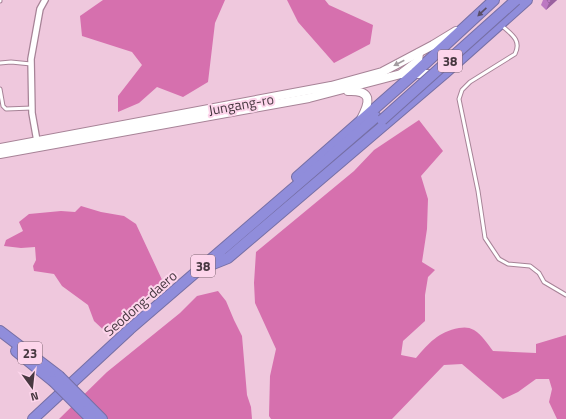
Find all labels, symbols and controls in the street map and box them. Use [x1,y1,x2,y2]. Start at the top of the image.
one-way arrow [477,7,487,16]
road number: 38 [438,50,462,72]
one-way arrow [393,60,404,66]
street label: Jungang-ro [207,88,275,120]
road number: 38 [191,255,215,277]
street label: Seodong-daero [99,265,181,341]
road number: 23 [18,342,42,364]
north arrow [12,367,52,407]
text: N [29,388,40,405]

